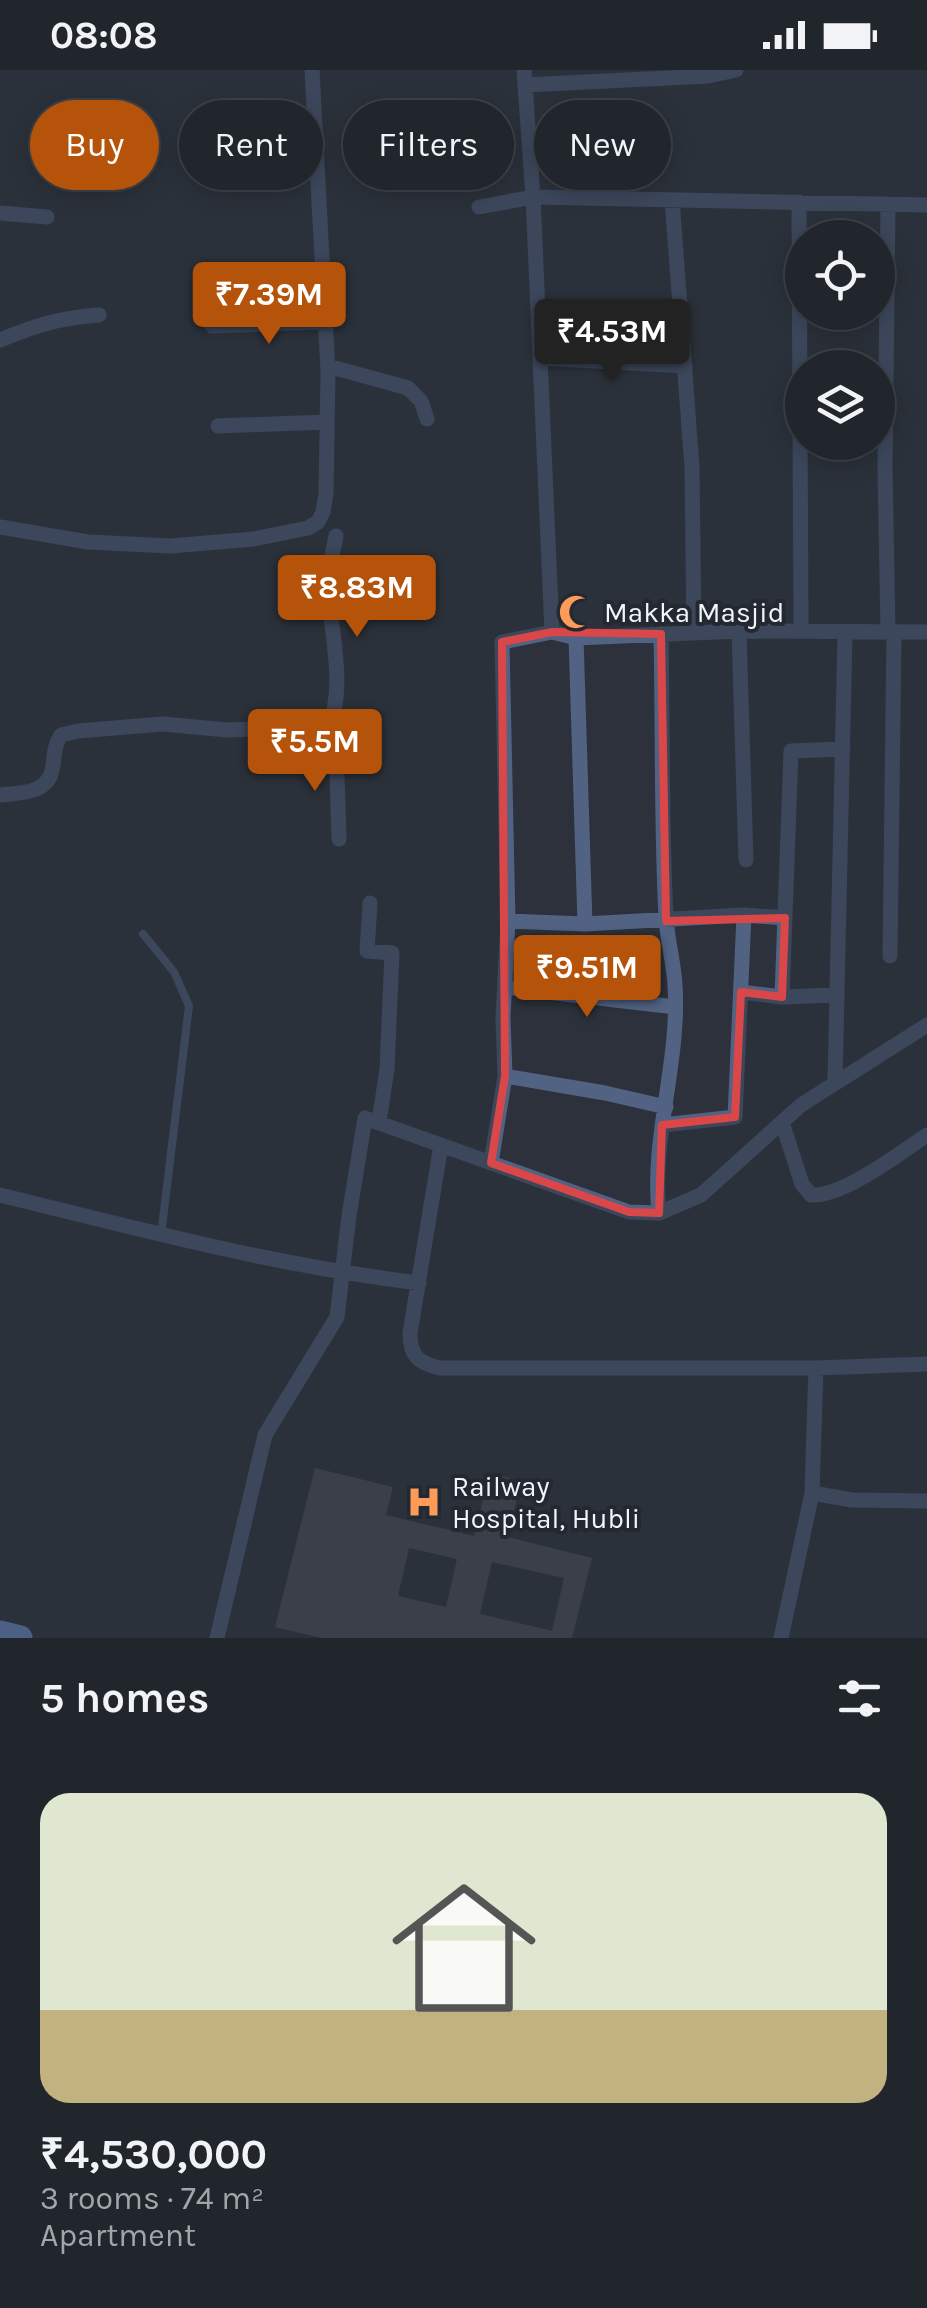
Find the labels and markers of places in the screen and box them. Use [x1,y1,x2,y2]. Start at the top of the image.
pin: ₹7.39M [188,262,350,347]
pin: ₹4.53M [531,299,693,384]
pin: ₹8.83M [276,555,438,640]
mosque icon: Makka Masjid [557,593,595,631]
place label: Makka Masjid [604,596,784,629]
pin: ₹5.5M [245,709,385,794]
pin: ₹9.51M [506,935,668,1020]
place label: Railway Hospital, Hubli [452,1470,640,1535]
hospital icon: Railway Hospital, Hubli [405,1483,443,1521]

